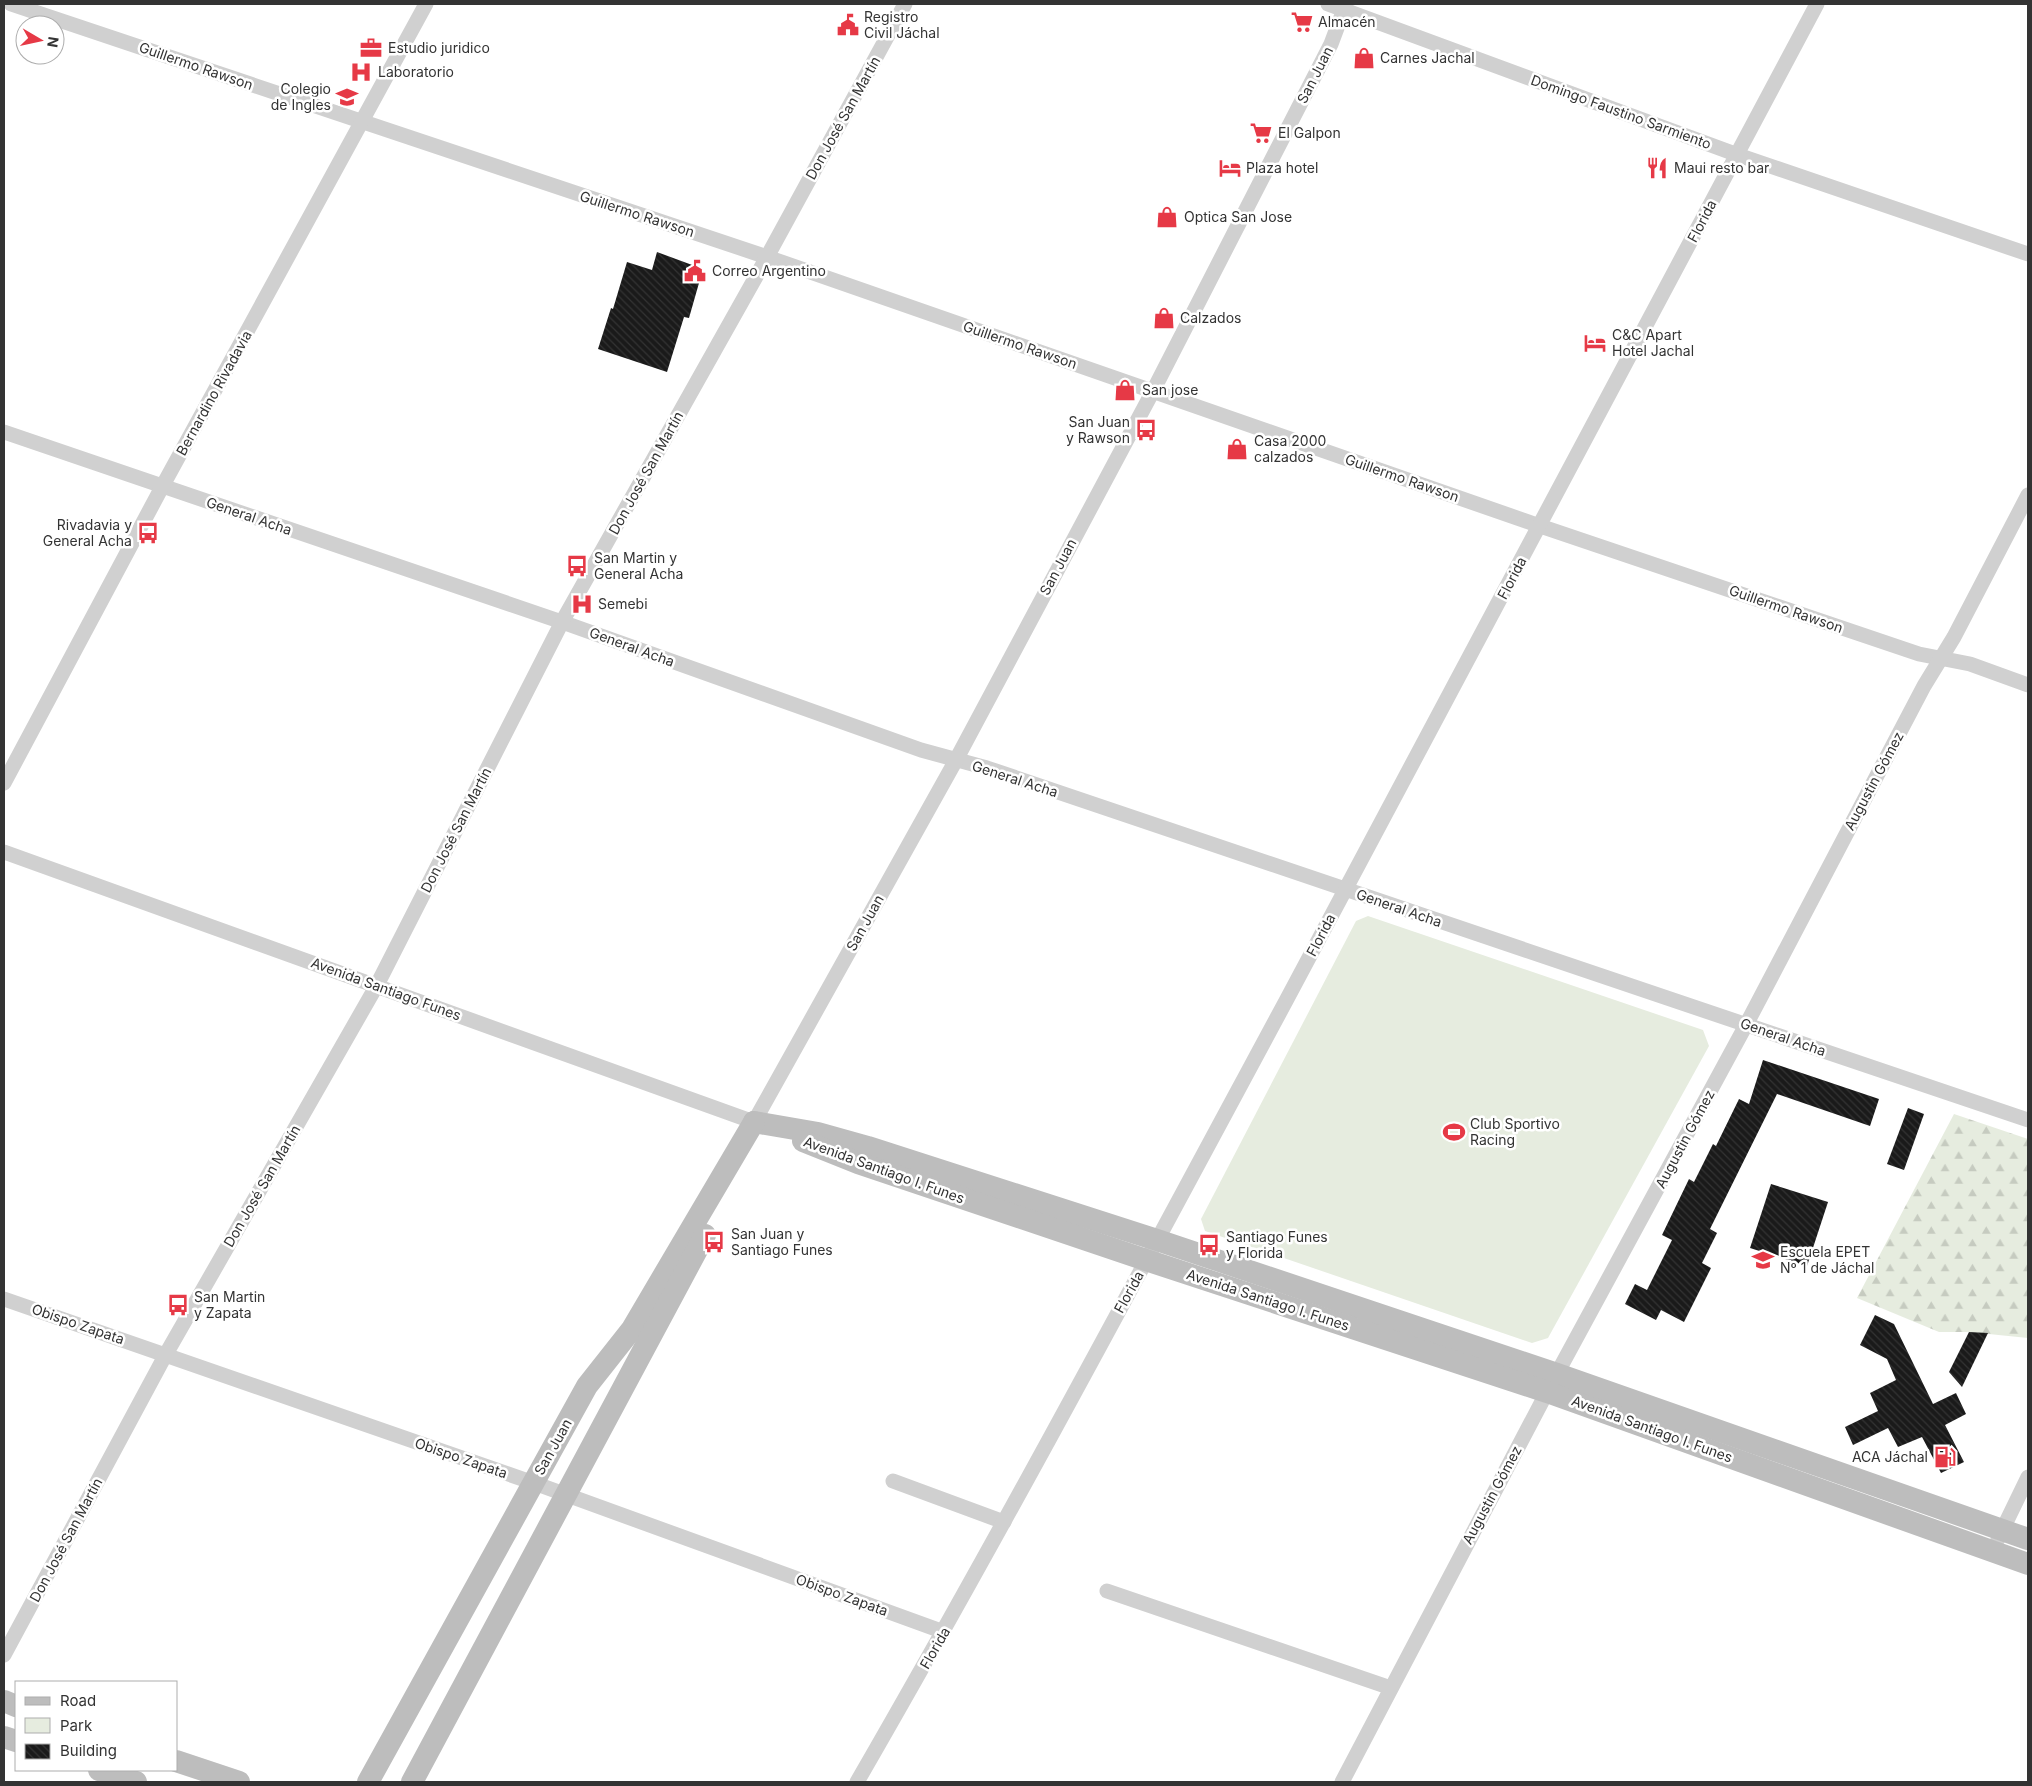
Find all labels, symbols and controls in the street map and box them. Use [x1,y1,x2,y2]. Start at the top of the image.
place label: Registro Civil Jáchal [864,8,940,41]
supermarket icon: Almacén [1289,9,1315,35]
public building icon: Registro Civil Jáchal [835,12,861,38]
place label: Almacén [1318,13,1376,30]
north arrow [15,15,65,65]
office icon: Estudio juridico [358,35,384,61]
text: N [44,36,63,49]
street label: Guillermo Rawson [137,38,255,93]
place label: Estudio juridico [388,39,490,56]
street label: San Juan [1293,44,1336,106]
shop icon: Carnes Jachal [1351,45,1377,71]
place label: Carnes Jachal [1380,49,1475,66]
street label: Don José San Martín [802,53,883,182]
hospital icon: Laboratorio [348,59,374,85]
place label: Laboratorio [378,63,454,80]
street label: Domingo Faustino Sarmiento [1529,71,1714,152]
place label: Colegio de Ingles [271,80,331,113]
school or university icon: Colegio de Ingles [334,84,360,110]
supermarket icon: El Galpon [1248,120,1274,146]
place label: El Galpon [1278,124,1341,141]
hotel icon: Plaza hotel [1217,155,1243,181]
restaurant icon: Maui resto bar [1644,155,1670,181]
place label: Plaza hotel [1246,159,1318,176]
place label: Maui resto bar [1674,159,1769,176]
street label: Guillermo Rawson [578,187,697,240]
street label: Florida [1683,197,1720,245]
shop icon: Optica San Jose [1154,204,1180,230]
place label: Optica San Jose [1184,208,1292,225]
public building icon: Correo Argentino [682,258,708,284]
place label: Correo Argentino [712,262,826,279]
shop icon: Calzados [1151,305,1177,331]
place label: Calzados [1180,309,1241,326]
street label: Guillermo Rawson [961,317,1079,372]
place label: C&C Apart Hotel Jachal [1612,326,1694,359]
street label: Bernardino Rivadavia [172,327,255,458]
hotel icon: C&C Apart Hotel Jachal [1582,330,1608,356]
shop icon: San jose [1112,377,1138,403]
place label: San jose [1142,381,1198,398]
street label: Don José San Martín [605,408,686,537]
place label: San Juan y Rawson [1066,413,1130,446]
bus stop icon: San Juan y Rawson [1133,417,1159,443]
place label: Casa 2000 calzados [1254,432,1326,465]
shop icon: Casa 2000 calzados [1224,436,1250,462]
street label: Guillermo Rawson [1343,450,1461,505]
street label: General Acha [204,493,294,538]
place label: Rivadavia y General Acha [43,516,132,549]
bus stop icon: Rivadavia y General Acha [135,520,161,546]
street label: San Juan [1036,536,1079,598]
place label: San Martin y General Acha [594,549,683,582]
bus stop icon: San Martin y General Acha [564,553,590,579]
street label: Florida [1493,554,1530,602]
street label: Guillermo Rawson [1727,581,1845,636]
hospital icon: Semebi [569,591,595,617]
place label: Semebi [598,595,648,612]
street label: General Acha [587,623,677,670]
street label: Augustin Gómez [1840,729,1907,833]
street label: General Acha [970,757,1060,800]
street label: Don José San Martín [417,764,494,895]
street label: General Acha [1354,885,1444,930]
street label: San Juan [842,892,887,954]
street label: Florida [1302,911,1339,959]
street label: Avenida Santiago Funes [309,953,463,1024]
street label: General Acha [1738,1014,1828,1059]
street label: Augustin Gómez [1651,1087,1718,1191]
place label: Club Sportivo Racing [1470,1115,1560,1148]
sports icon: Club Sportivo Racing [1441,1119,1467,1145]
street label: Don José San Martín [220,1122,303,1250]
street label: Avenida Santiago I. Funes [801,1132,967,1207]
place label: San Juan y Santiago Funes [731,1225,833,1258]
place label: Santiago Funes y Florida [1226,1228,1328,1261]
bus stop icon: San Juan y Santiago Funes [701,1229,727,1255]
bus stop icon: Santiago Funes y Florida [1196,1232,1222,1258]
place label: Escuela EPET Nº 1 de Jáchal [1780,1243,1874,1276]
school or university icon: Escuela EPET Nº 1 de Jáchal [1750,1247,1776,1273]
street label: Avenida Santiago I. Funes [1185,1265,1352,1334]
street label: Florida [1110,1268,1147,1316]
place label: San Martin y Zapata [194,1288,265,1321]
bus stop icon: San Martin y Zapata [165,1292,191,1318]
street label: Obispo Zapata [30,1300,127,1347]
street label: Avenida Santiago I. Funes [1569,1391,1735,1466]
street label: San Juan [530,1416,575,1478]
street label: Obispo Zapata [413,1434,510,1481]
street label: Augustin Gómez [1458,1443,1525,1547]
fuel station icon: ACA Jáchal [1932,1444,1958,1470]
place label: ACA Jáchal [1852,1448,1928,1465]
street label: Don José San Martín [26,1475,105,1605]
street label: Obispo Zapata [794,1570,891,1619]
street label: Florida [916,1624,953,1672]
legend [15,1681,178,1771]
text: Road [60,1691,96,1710]
text: Park [60,1716,93,1735]
text: Building [60,1741,117,1760]

